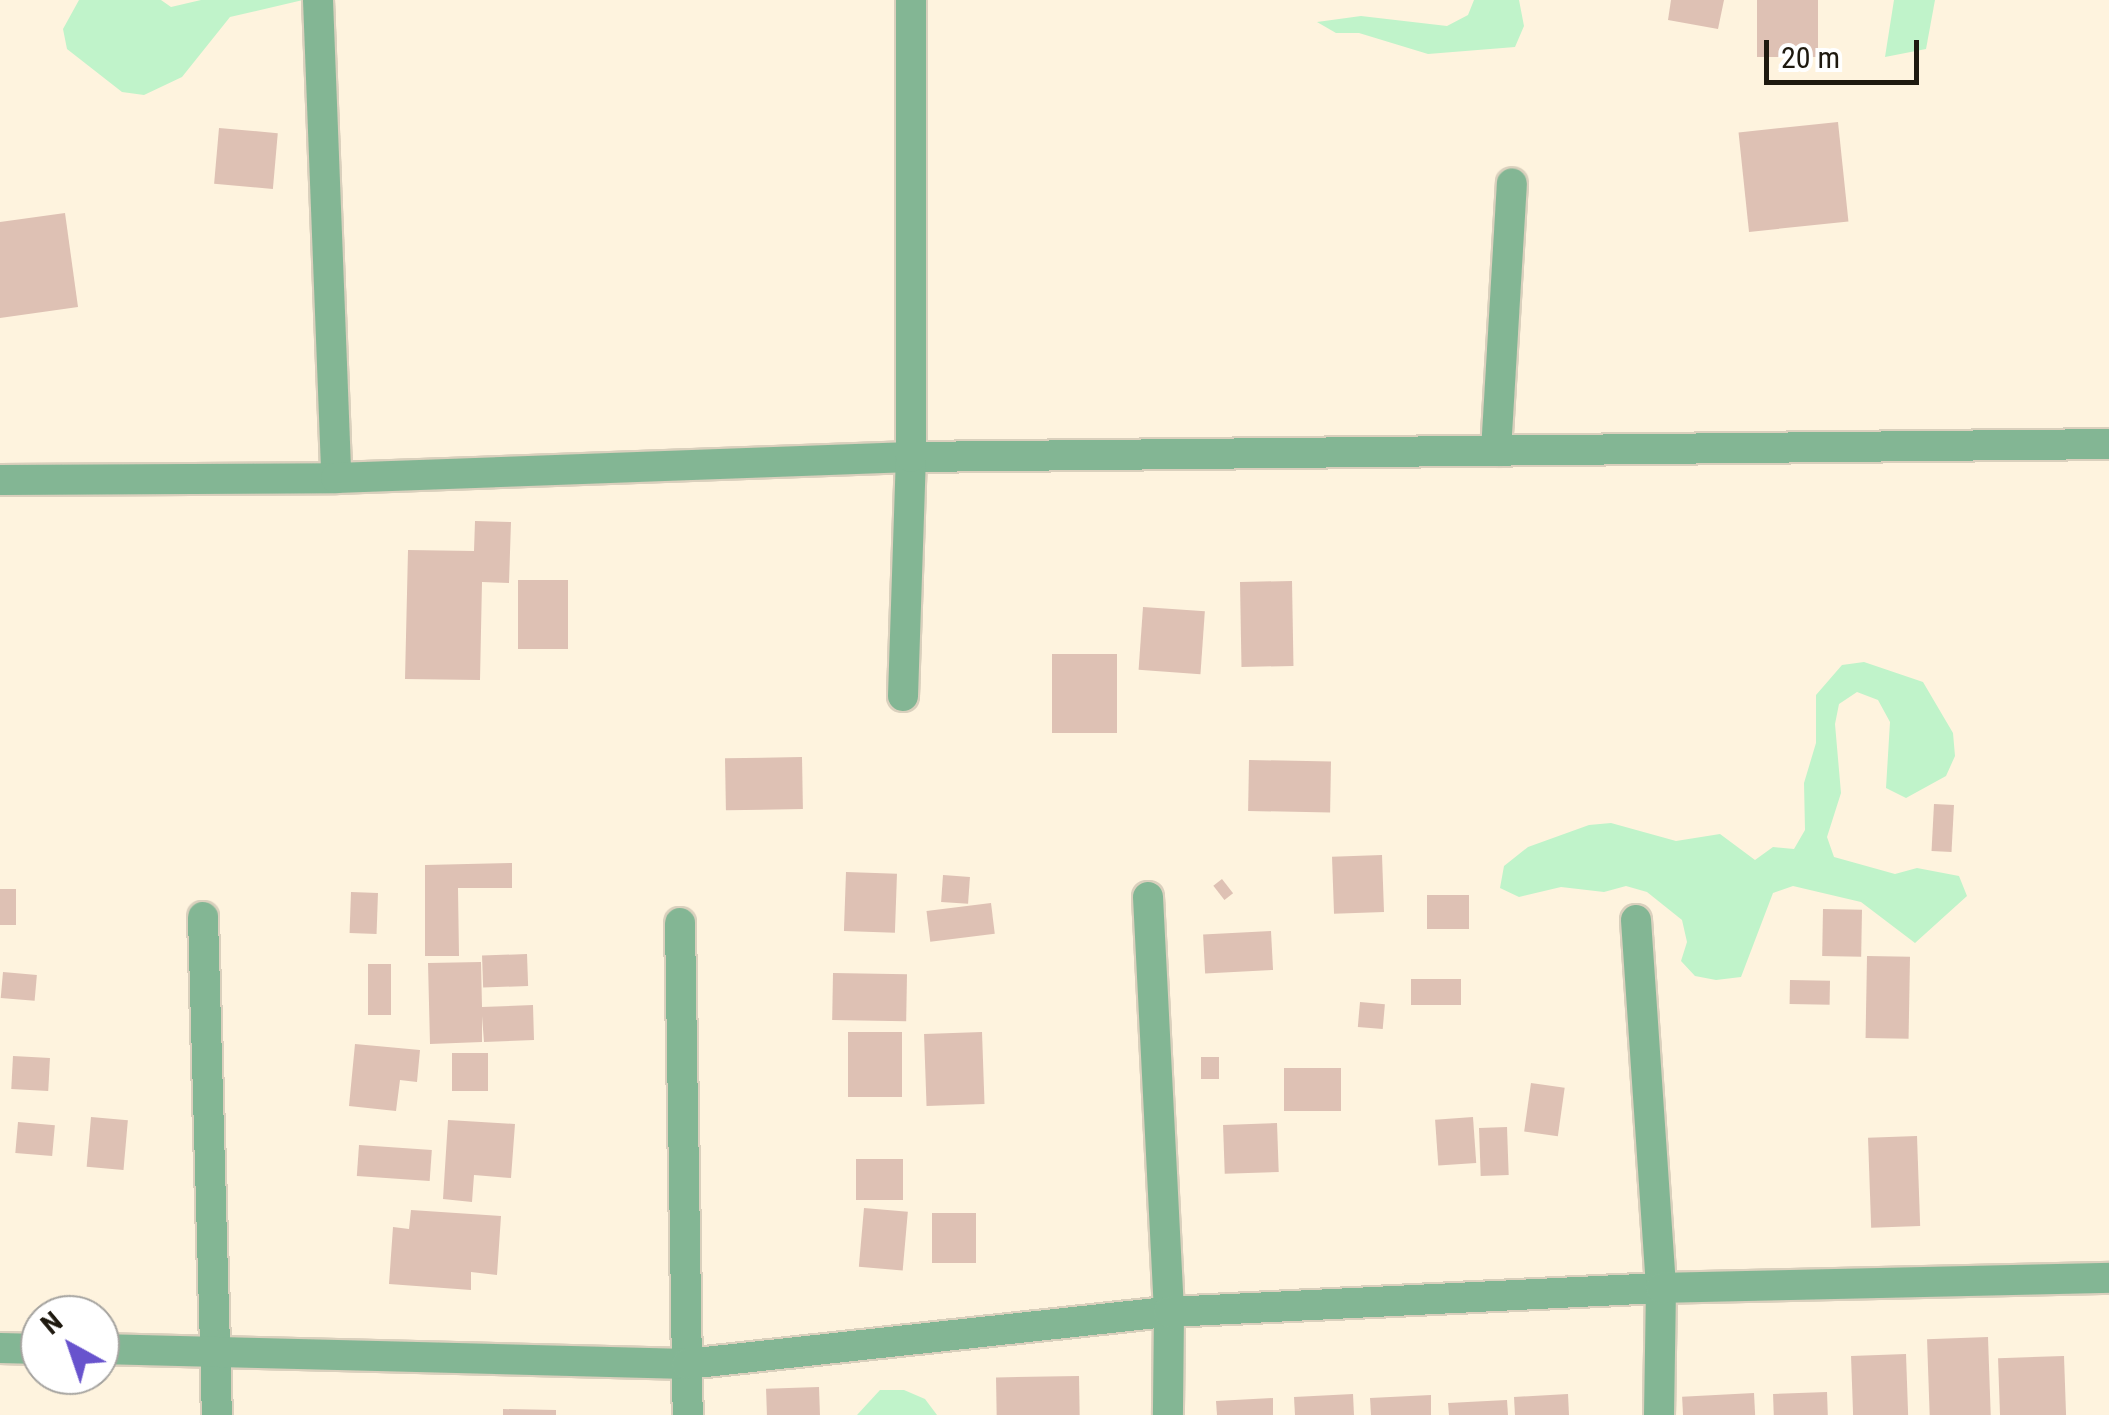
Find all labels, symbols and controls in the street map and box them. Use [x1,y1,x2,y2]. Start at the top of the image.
scale bar [1769,20,1924,82]
text: 20 m [1781,40,1840,75]
north arrow [20,1295,120,1395]
text: N [35,1305,69,1341]

